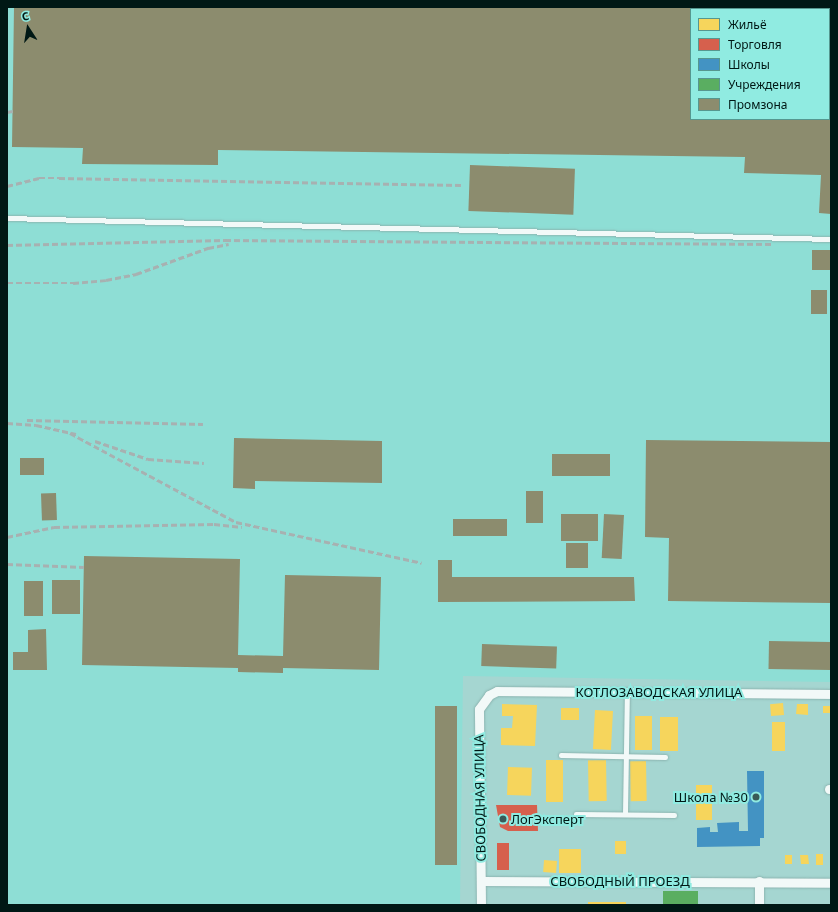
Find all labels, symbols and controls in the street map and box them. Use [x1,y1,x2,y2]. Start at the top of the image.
north arrow [8,8,48,48]
text: С [20,8,30,24]
legend [690,8,830,120]
text: Жильё [728,16,767,33]
text: Торговля [728,36,782,53]
text: Школы [728,56,770,73]
text: Учреждения [728,76,801,93]
text: Промзона [728,96,787,113]
street label: КОТЛОЗАВОДСКАЯ УЛИЦА [576,684,742,700]
street label: СВОБОДНАЯ УЛИЦА [471,734,489,862]
place label: Школа №30 [674,789,748,805]
marker: Школа №30 [751,792,761,802]
place label: ЛогЭксперт [511,811,584,827]
marker: ЛогЭксперт [498,814,508,824]
street label: СВОБОДНЫЙ ПРОЕЗД [550,873,690,889]

